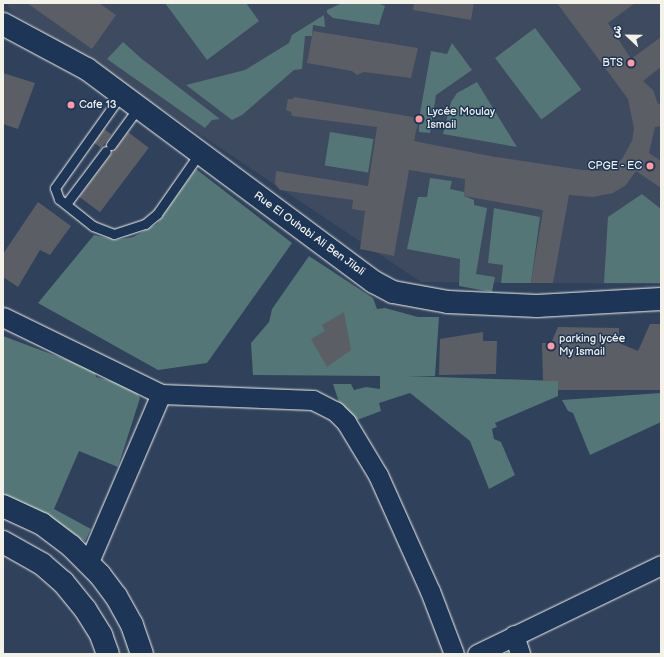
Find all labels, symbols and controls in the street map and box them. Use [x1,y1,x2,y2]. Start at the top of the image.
north arrow [608,16,648,56]
text: ش [608,23,625,39]
place label: BTS [602,56,623,70]
marker: BTS [626,58,636,68]
place label: Cafe 13 [79,98,117,112]
marker: Cafe 13 [66,100,76,110]
place label: Lycée Moulay Ismail [427,106,495,132]
marker: Lycée Moulay Ismail [414,114,424,124]
place label: CPGE - EC [587,159,642,173]
marker: CPGE - EC [645,161,655,171]
street label: Rue El Ouhabi Ali Ben Jilali [251,189,367,279]
place label: parking lycée My Ismail [559,333,625,359]
marker: parking lycée My Ismail [546,341,556,351]

